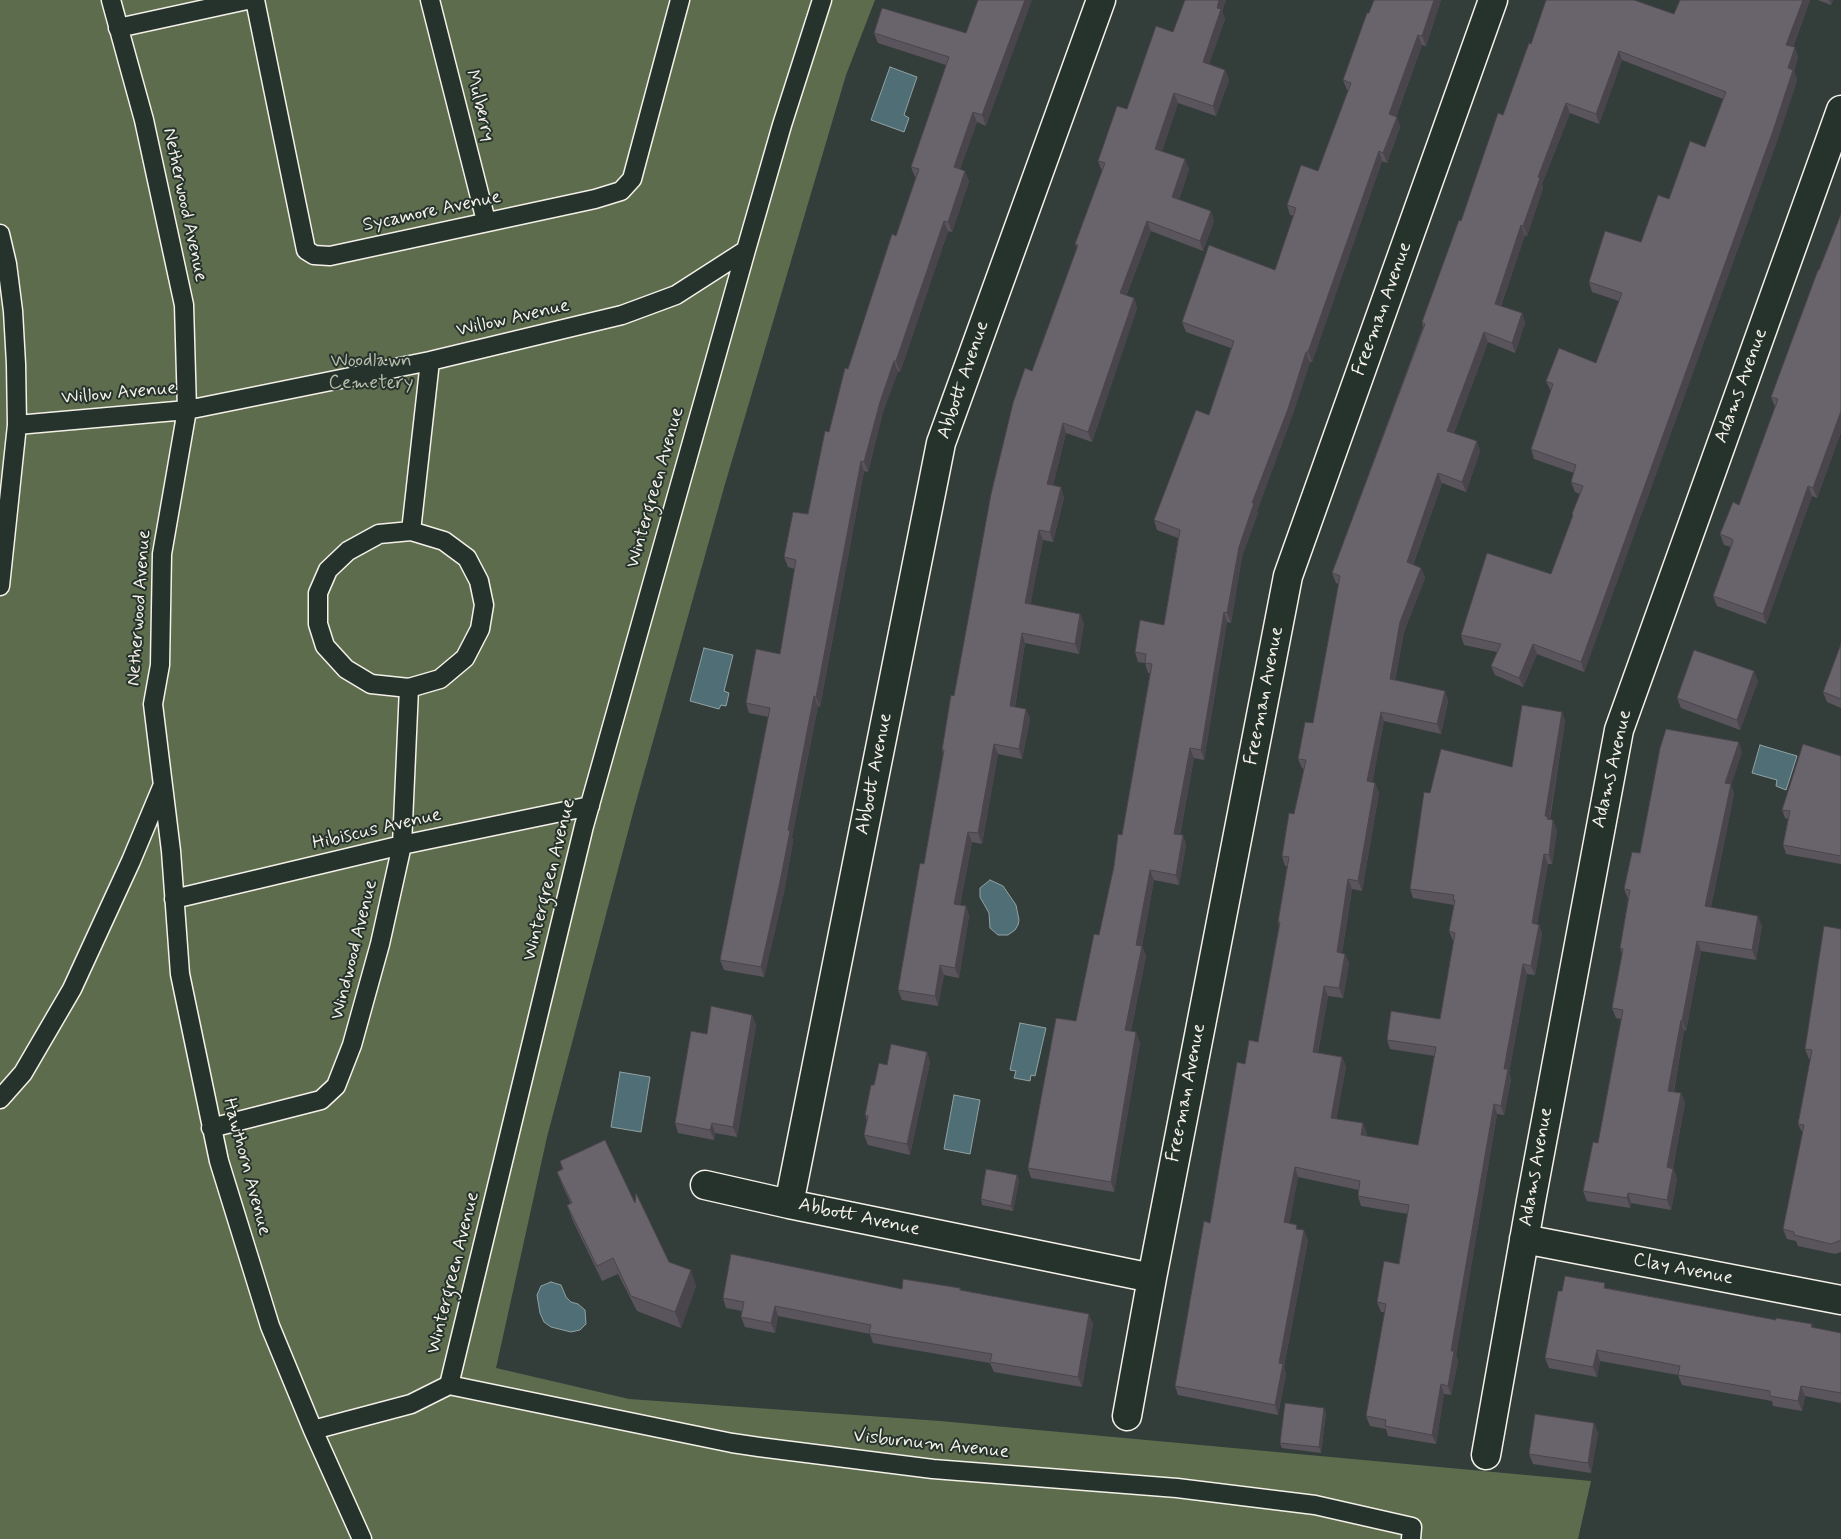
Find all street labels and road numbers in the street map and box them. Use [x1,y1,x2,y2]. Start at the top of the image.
street label: Mulberry [459,68,499,144]
street label: Netherwood Avenue [157,126,211,284]
street label: Sycamore Avenue [361,186,503,238]
street label: Freeman Avenue [1348,239,1418,379]
street label: Willow Avenue [454,295,572,343]
street label: Abbott Avenue [933,318,995,442]
street label: Adams Avenue [1711,325,1773,447]
street label: Willow Avenue [60,378,178,410]
street label: Wintergreen Avenue [622,405,690,571]
street label: Netherwood Avenue [123,529,157,687]
street label: Freeman Avenue [1240,625,1290,767]
street label: Adams Avenue [1588,708,1638,830]
street label: Abbott Avenue [852,711,898,837]
street label: Wintergreen Avenue [519,796,581,964]
street label: Hibiscus Avenue [310,804,444,856]
street label: Windwood Avenue [327,877,383,1023]
street label: Freeman Avenue [1162,1022,1212,1164]
street label: Hawthorn Avenue [217,1096,275,1238]
street label: Adams Avenue [1515,1106,1559,1228]
street label: Wintergreen Avenue [423,1189,485,1357]
street label: Abbott Avenue [796,1194,922,1242]
street label: Clay Avenue [1631,1249,1735,1291]
street label: Visburnum Avenue [852,1425,1010,1465]

